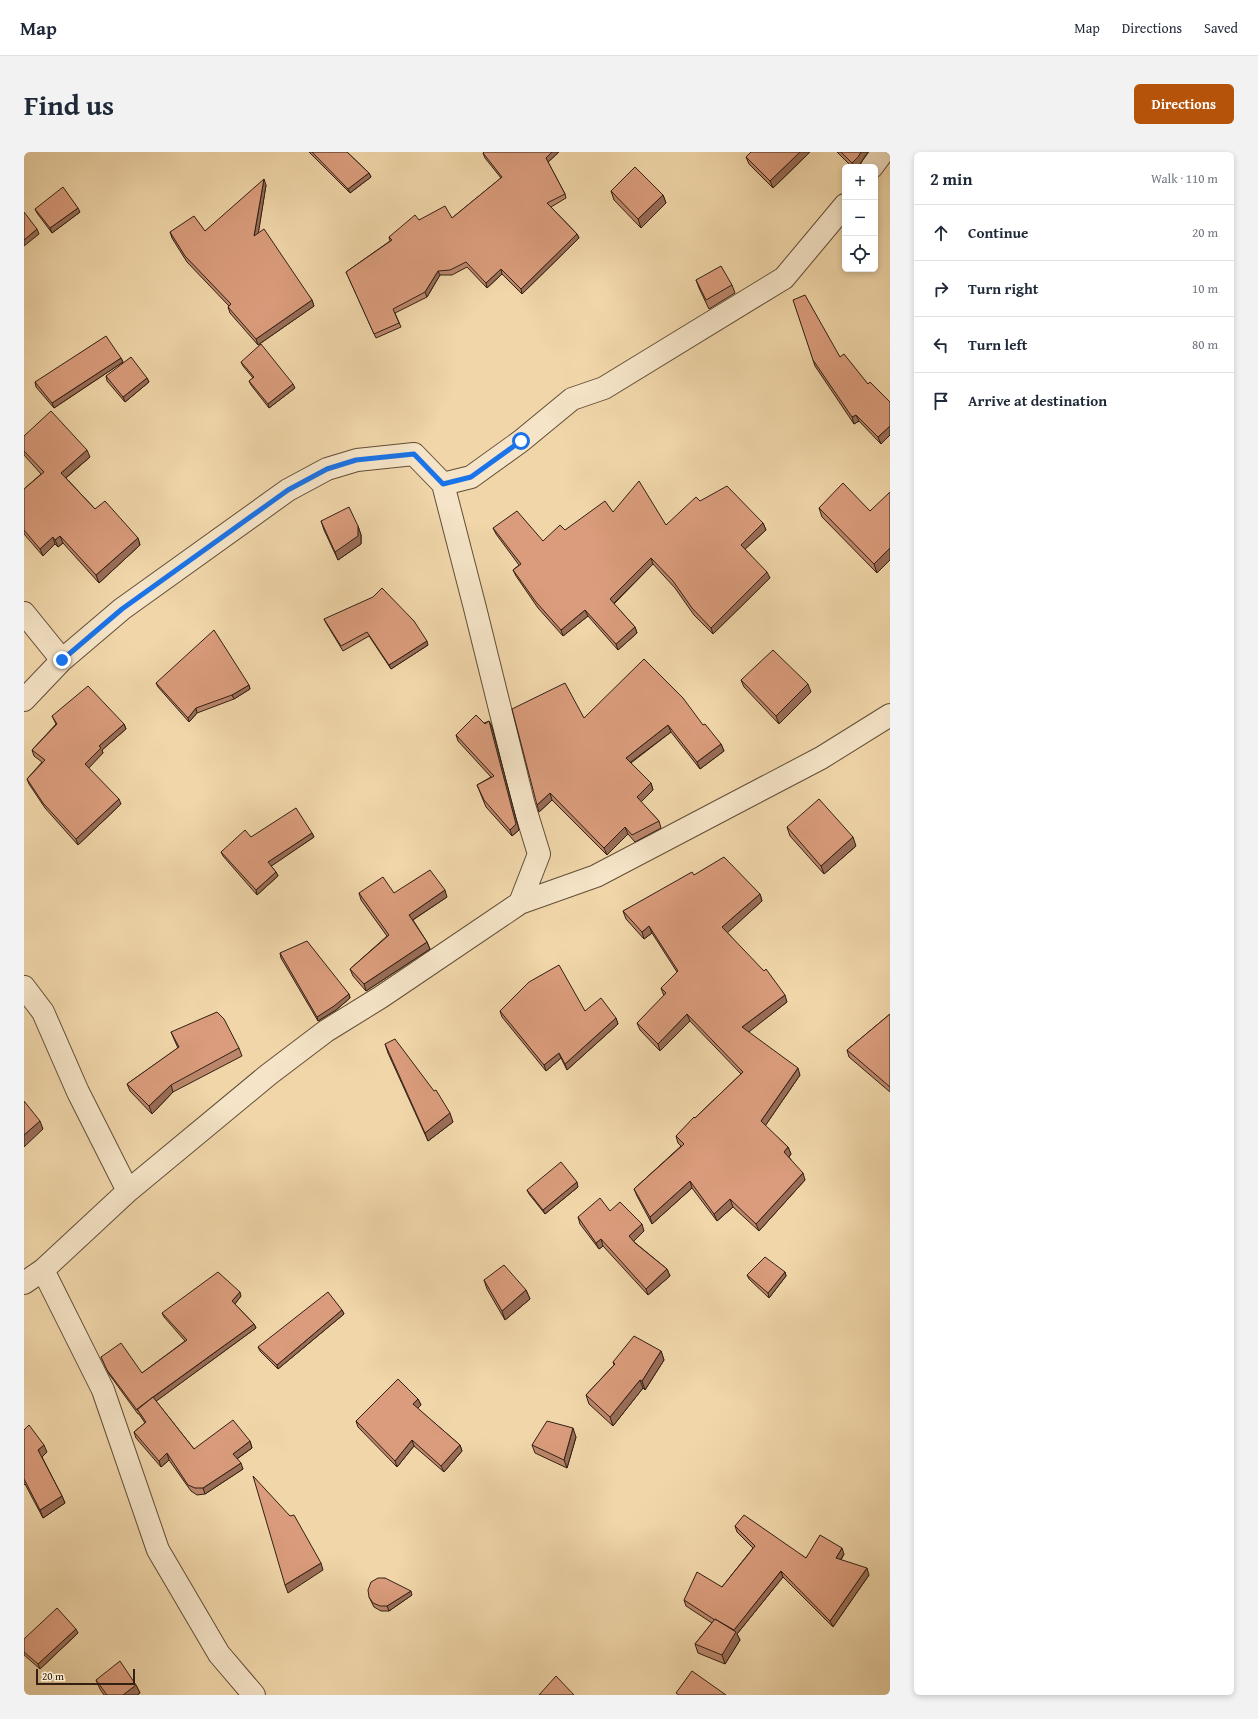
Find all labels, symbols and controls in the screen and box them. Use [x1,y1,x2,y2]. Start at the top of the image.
text: Map [20,14,57,42]
text: Map [1074,18,1100,38]
text: Directions [1122,18,1182,38]
text: Saved [1204,18,1238,38]
text: Find us [24,84,114,125]
button: Directions [1134,84,1234,124]
map controls [842,164,878,272]
button: + [842,164,878,200]
text: 2 min [930,166,972,191]
text: Walk · 110 m [1151,169,1218,188]
button: − [842,200,878,236]
icon: ahead [930,222,952,244]
text: Continue [968,222,1029,243]
text: 20 m [1192,223,1218,242]
button: locate [842,236,878,272]
icon: right [930,278,952,300]
text: Turn right [968,278,1039,299]
text: 10 m [1192,279,1218,298]
icon: left [930,334,952,356]
text: Turn left [968,334,1027,355]
text: 80 m [1192,335,1218,354]
icon: arrive [930,390,952,412]
text: Arrive at destination [968,390,1107,411]
route start [512,432,530,450]
route end [53,651,71,669]
scale bar [36,1667,135,1686]
text: 20 m [42,1668,64,1684]

